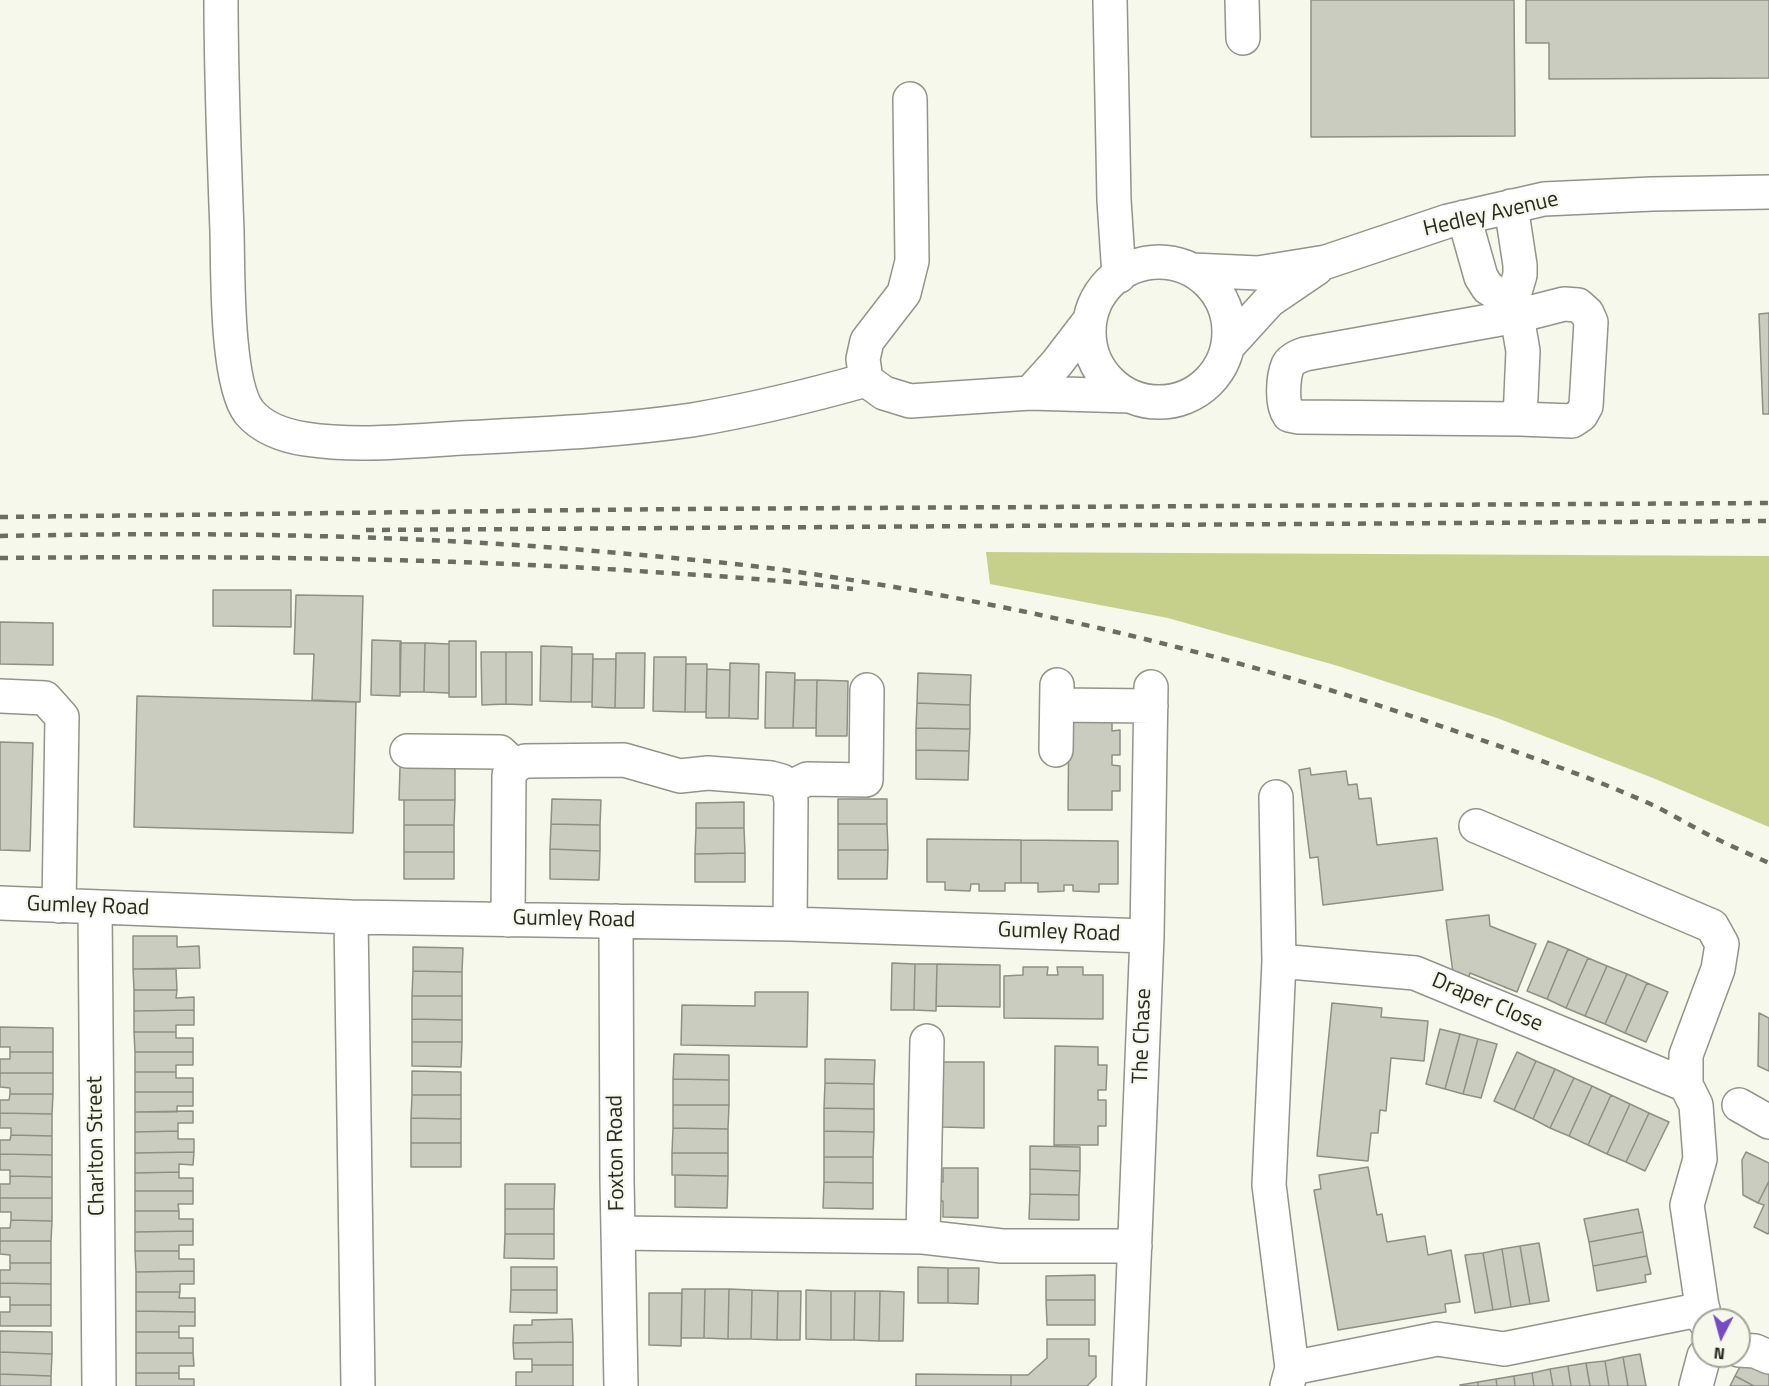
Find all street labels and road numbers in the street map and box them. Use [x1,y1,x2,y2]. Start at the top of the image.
street label: Hedley Avenue [1421,187,1561,243]
street label: Gumley Road [26,892,150,922]
street label: Gumley Road [512,906,636,934]
street label: Gumley Road [997,918,1121,948]
street label: Draper Close [1428,968,1546,1038]
street label: The Chase [1128,988,1158,1084]
street label: Charlton Street [83,1076,111,1216]
street label: Foxton Road [603,1095,631,1211]

